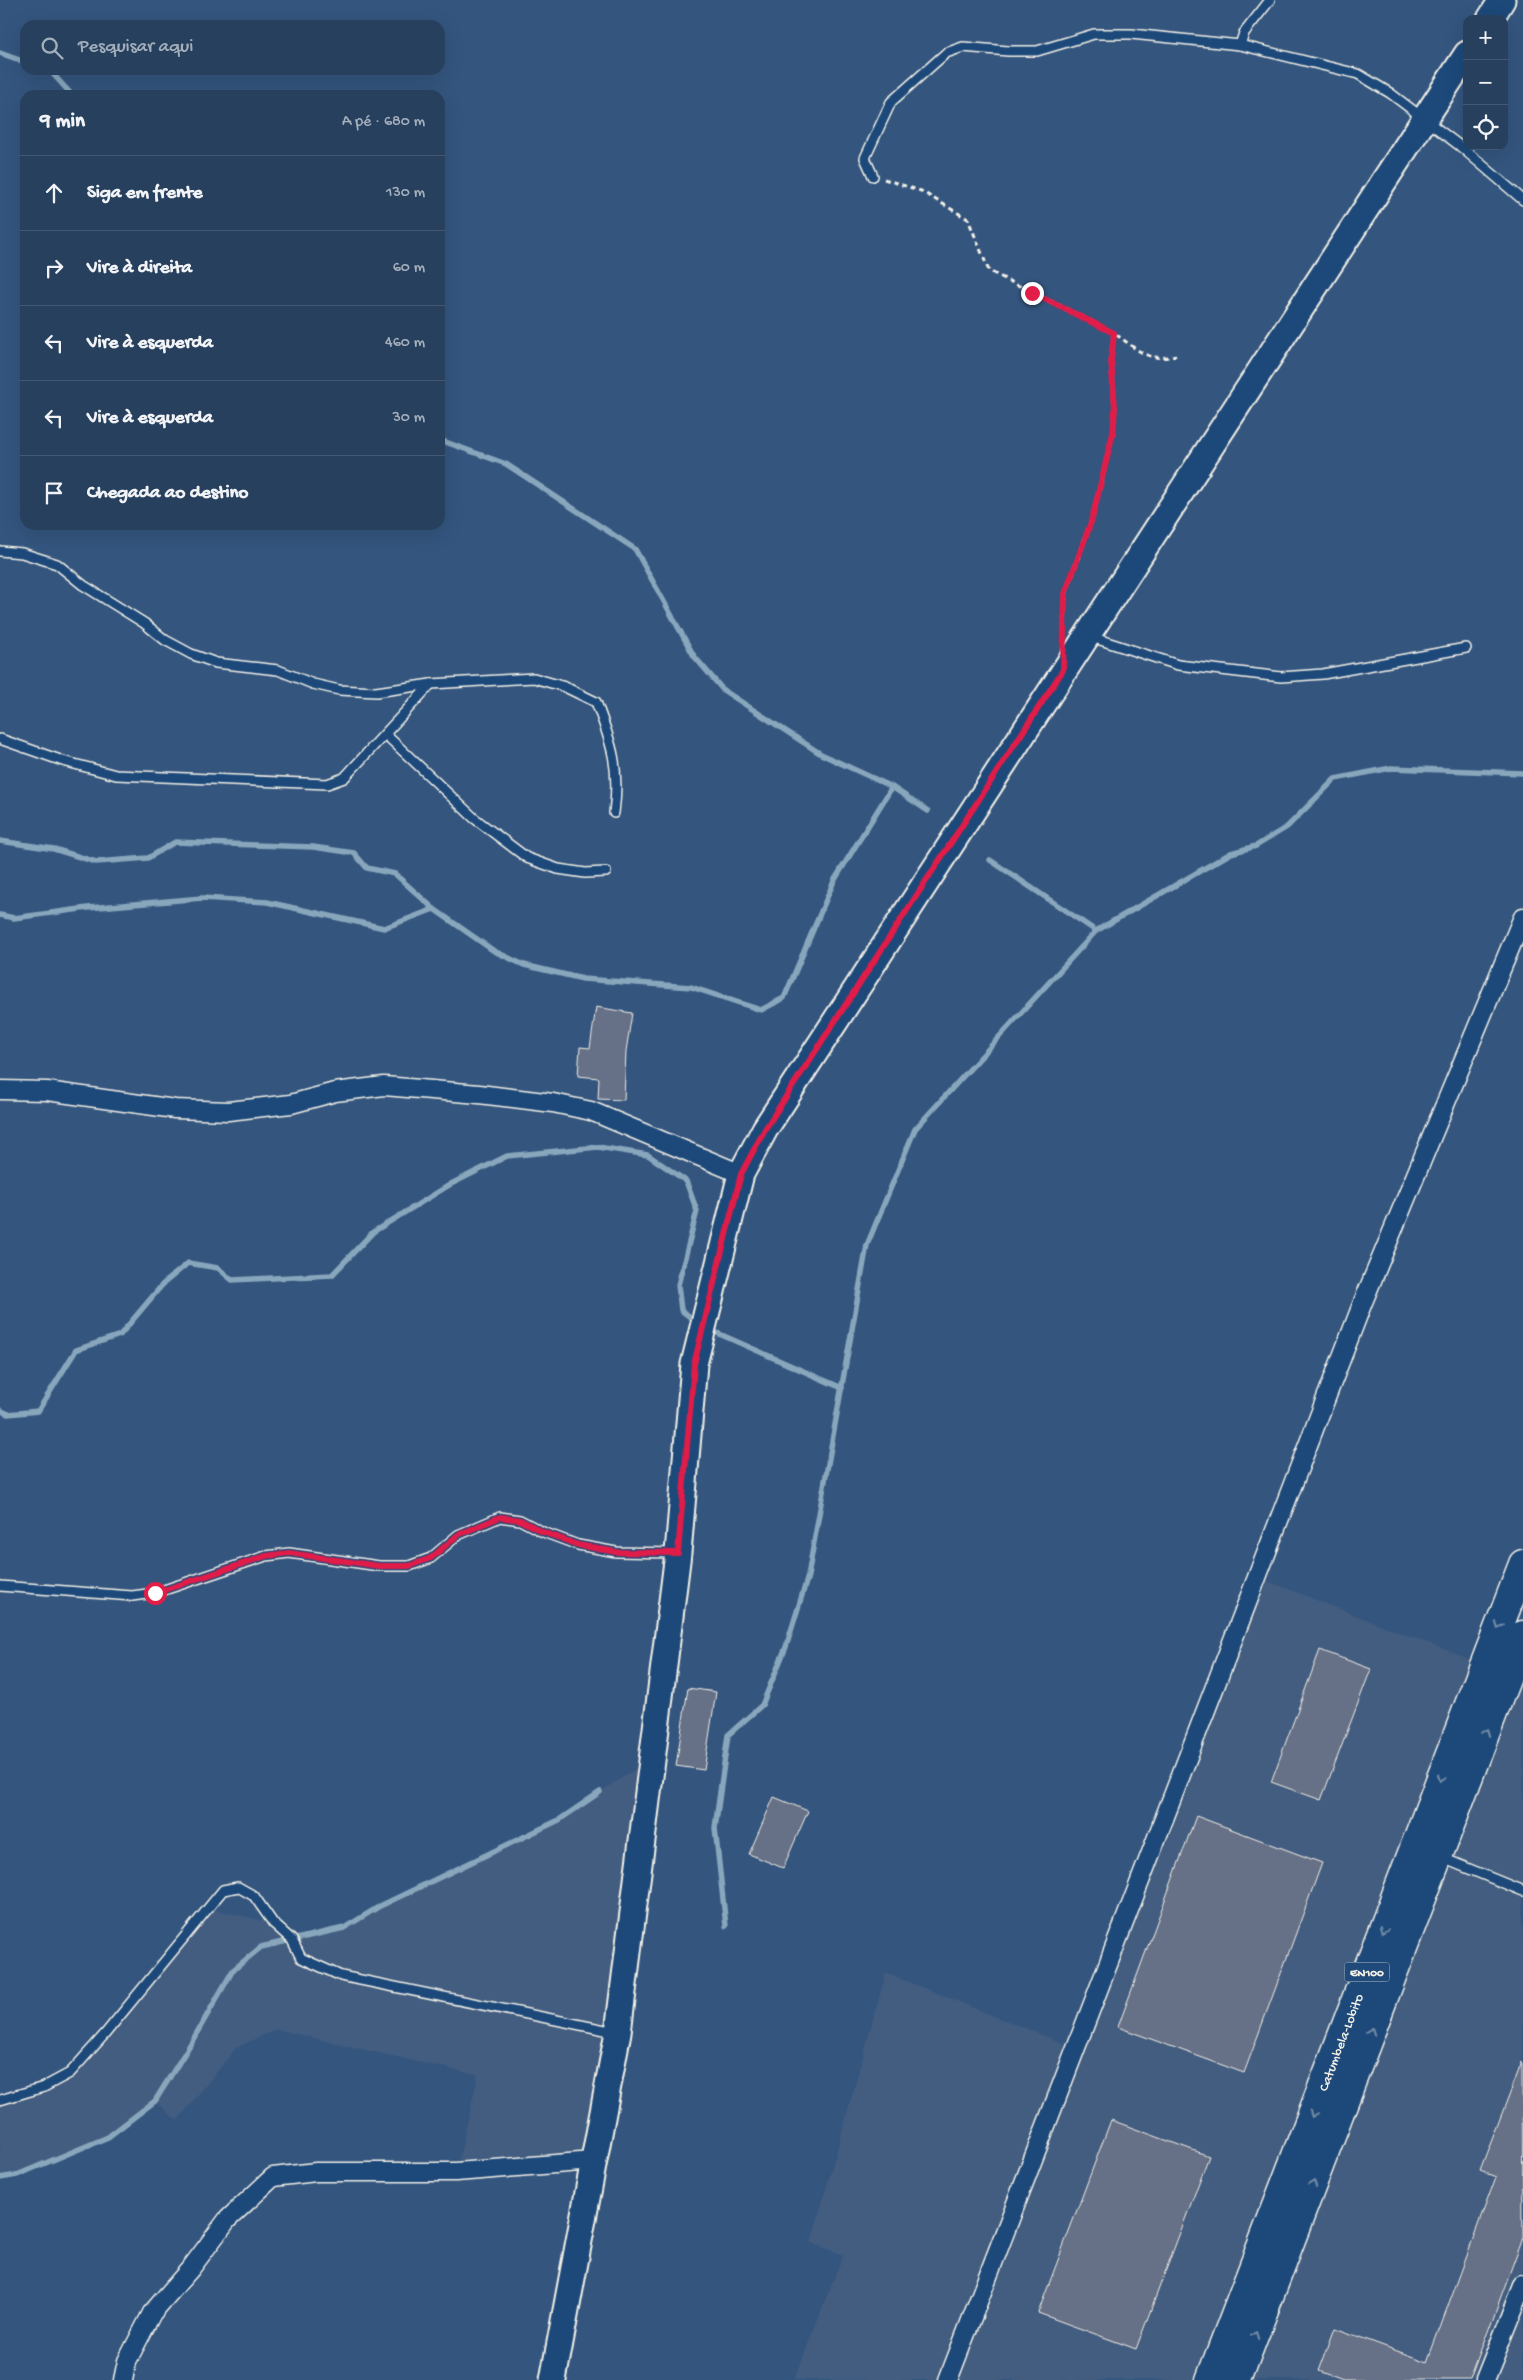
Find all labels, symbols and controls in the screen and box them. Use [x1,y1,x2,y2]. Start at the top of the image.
map controls [1463,15,1508,150]
button: + [1463,15,1508,60]
search box [20,20,445,75]
icon: search [38,34,66,62]
text: Pesquisar aqui [78,36,193,59]
button: − [1463,60,1508,105]
button: locate [1463,105,1508,150]
text: 9 min [40,110,85,135]
text: A pé · 680 m [342,113,425,132]
icon: ahead [40,179,68,207]
text: Siga em frente [87,182,203,205]
text: 130 m [386,184,425,203]
icon: right [40,254,68,282]
text: Vire à direita [87,257,192,280]
text: 60 m [393,259,425,278]
route end [1021,282,1044,305]
icon: left [40,329,68,357]
text: Vire à esquerda [87,332,213,355]
text: 460 m [385,334,425,353]
icon: left [40,404,68,432]
text: Vire à esquerda [87,407,213,430]
text: 30 m [392,409,425,428]
icon: arrive [40,479,68,507]
text: Chegada ao destino [87,482,248,505]
route start [144,1582,167,1605]
one-way arrow [1495,1622,1505,1630]
one-way arrow [1480,1728,1490,1737]
one-way arrow [1437,1773,1447,1782]
one-way arrow [1379,1925,1389,1934]
road number: EN100 [1344,1962,1390,1981]
street label: Catumbela-Lobito [1316,1992,1369,2094]
one-way arrow [1365,2027,1375,2036]
one-way arrow [1309,2110,1319,2118]
one-way arrow [1307,2179,1317,2188]
one-way arrow [1249,2331,1259,2339]

